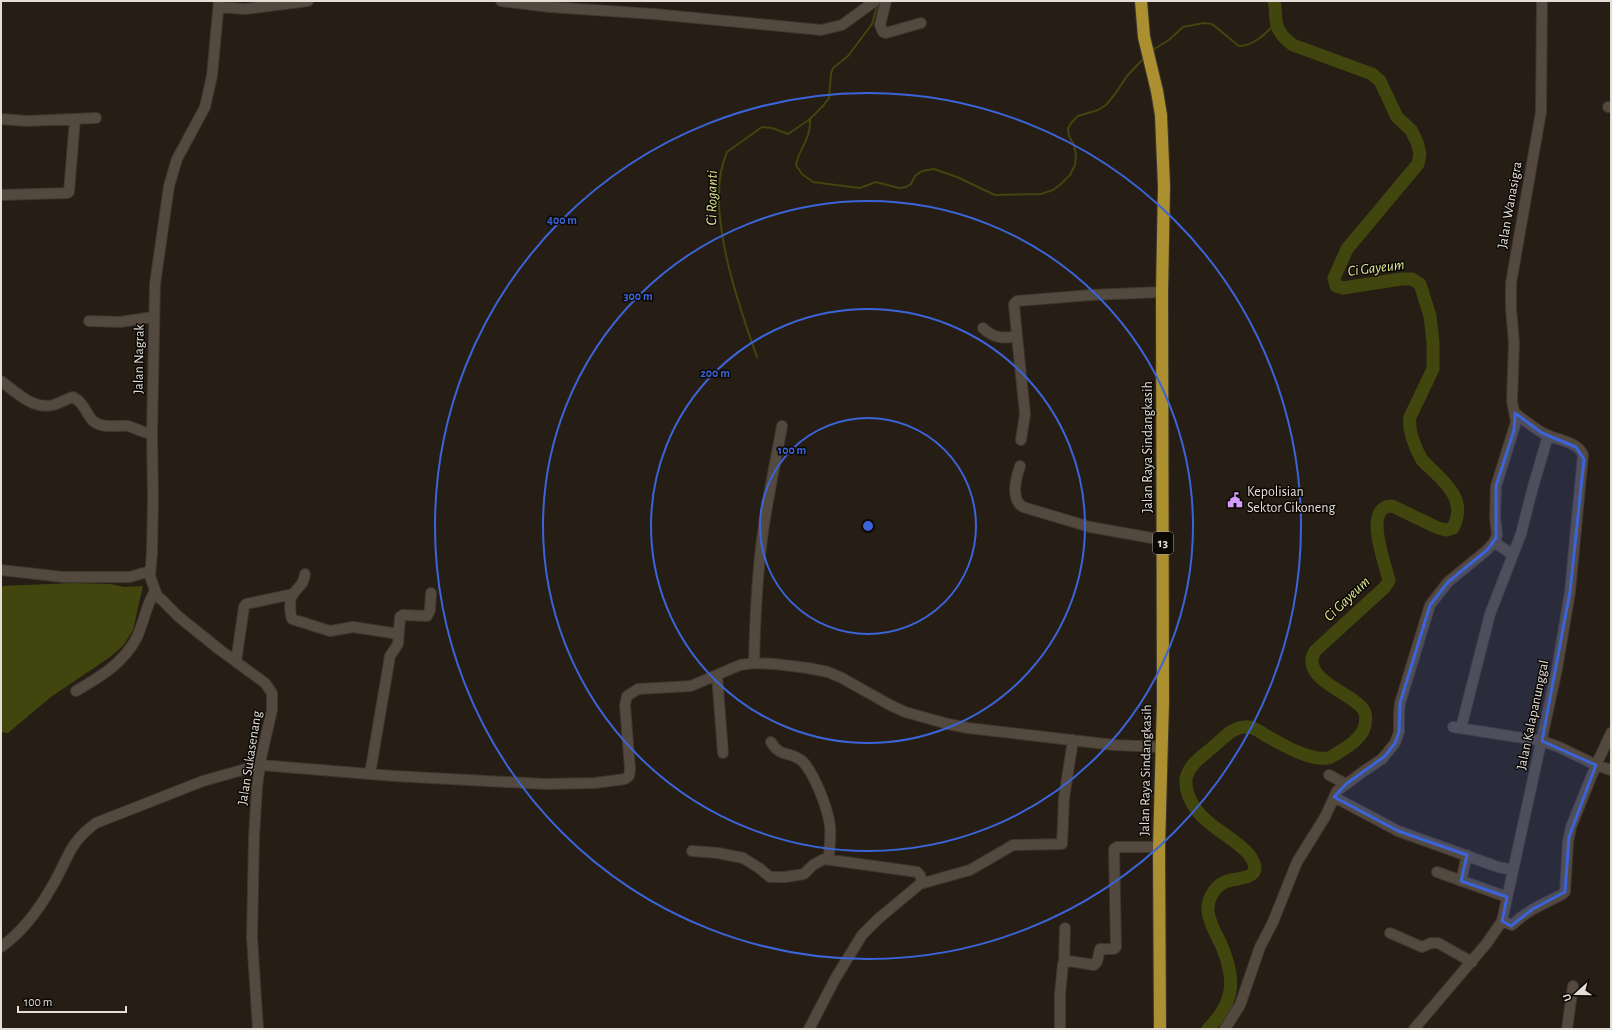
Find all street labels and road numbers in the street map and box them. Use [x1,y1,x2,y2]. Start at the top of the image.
street label: Jalan Wanasigra [1495,160,1525,249]
street label: Jalan Nagrak [131,323,147,394]
street label: Jalan Raya Sindangkasih [1141,381,1155,513]
road number: 13 [1153,532,1173,554]
street label: Jalan Kalapanunggal [1515,659,1551,771]
street label: Jalan Raya Sindangkasih [1138,704,1154,836]
street label: Jalan Sukasenang [236,710,264,806]

